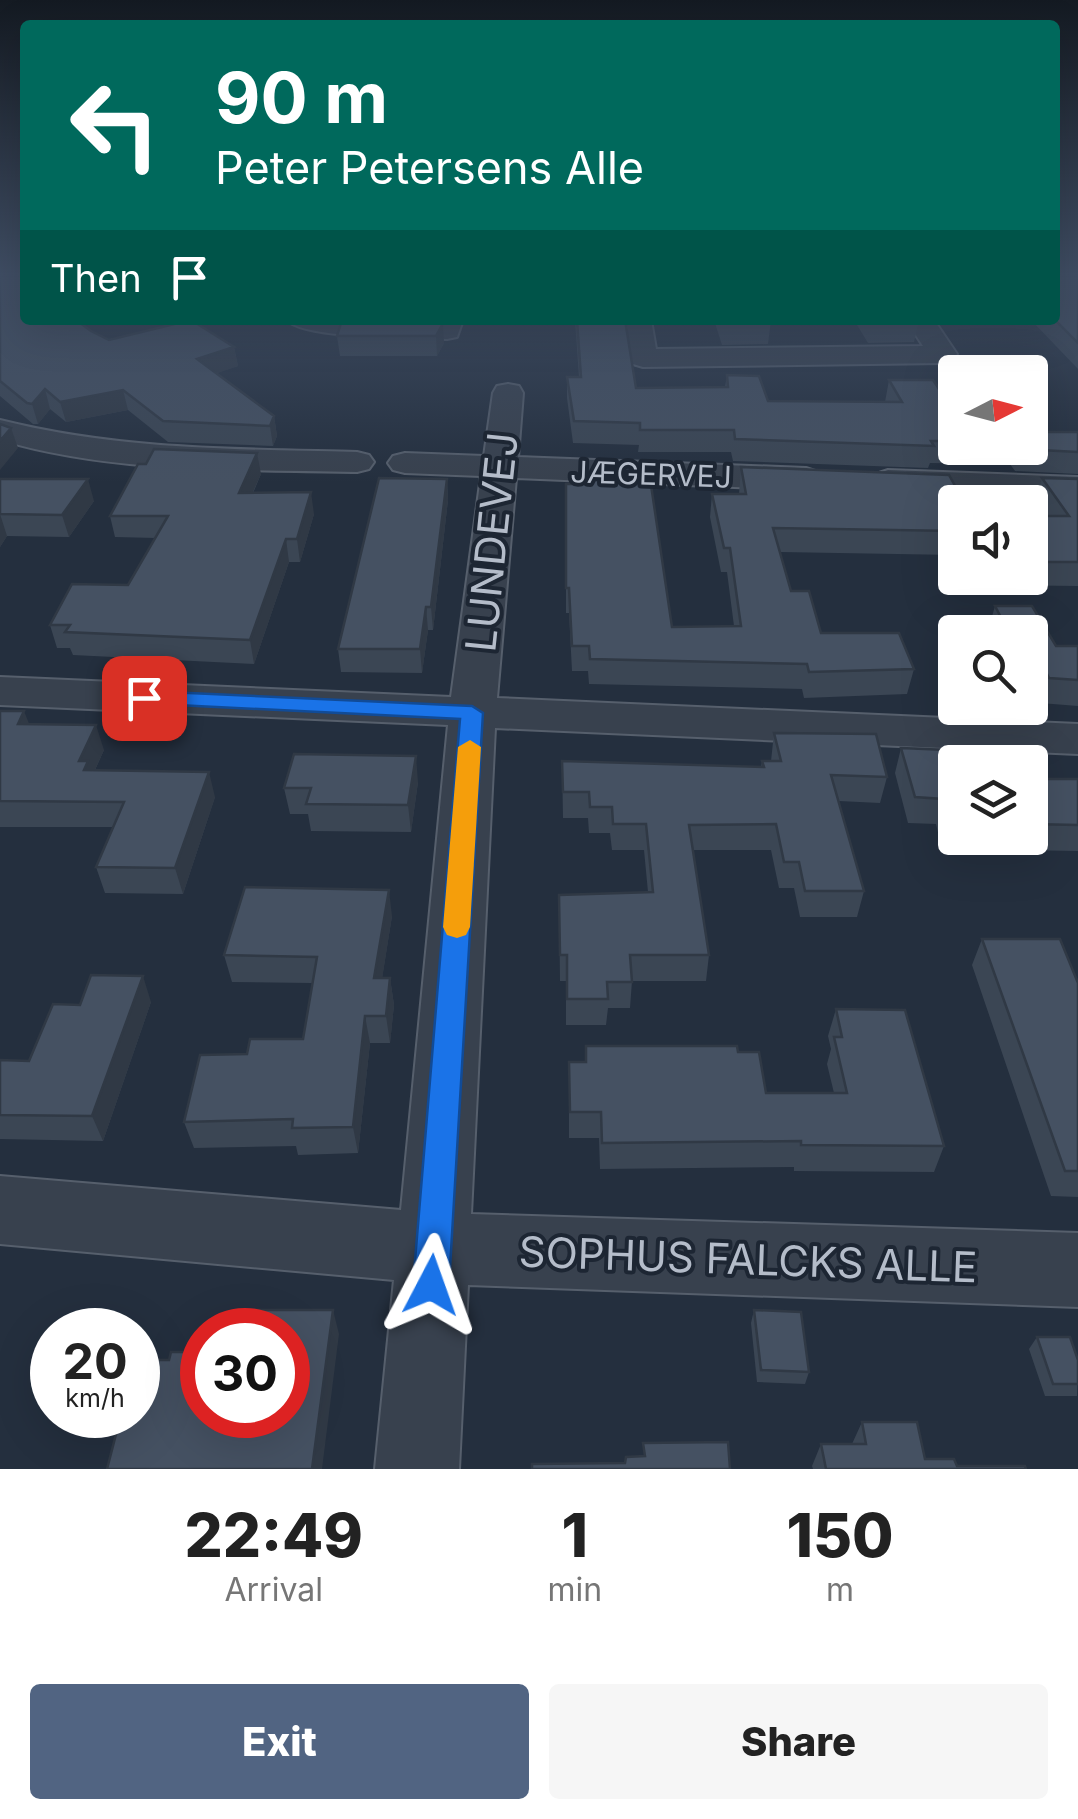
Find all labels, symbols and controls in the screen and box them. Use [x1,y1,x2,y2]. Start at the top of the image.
text: 90 m [215,55,388,140]
icon: left [50,60,180,190]
text: Peter Petersens Alle [215,140,644,195]
icon: arrive [162,250,217,305]
text: Then [50,255,142,301]
north arrow [938,355,1048,465]
map controls [938,355,1048,855]
street label: LUNDEVEJ [454,430,528,654]
street label: JÆGERVEJ [570,453,732,495]
button: sound [938,485,1048,595]
button: search [938,615,1048,725]
pin [102,656,187,741]
icon: arrive [117,671,172,726]
button: layers [938,745,1048,855]
street label: SOPHUS FALCKS ALLE [518,1226,978,1292]
position arrow [379,1233,483,1337]
speed limit sign: 30 [180,1308,310,1438]
text: 20 [62,1331,128,1391]
text: km/h [65,1383,125,1413]
text: 22:49 [184,1499,363,1571]
text: 1 [562,1499,588,1571]
text: 150 [787,1499,894,1571]
text: Arrival [224,1570,323,1609]
text: min [547,1570,602,1609]
text: m [826,1570,854,1609]
button: Exit [30,1684,529,1799]
button: Share [549,1684,1048,1799]

